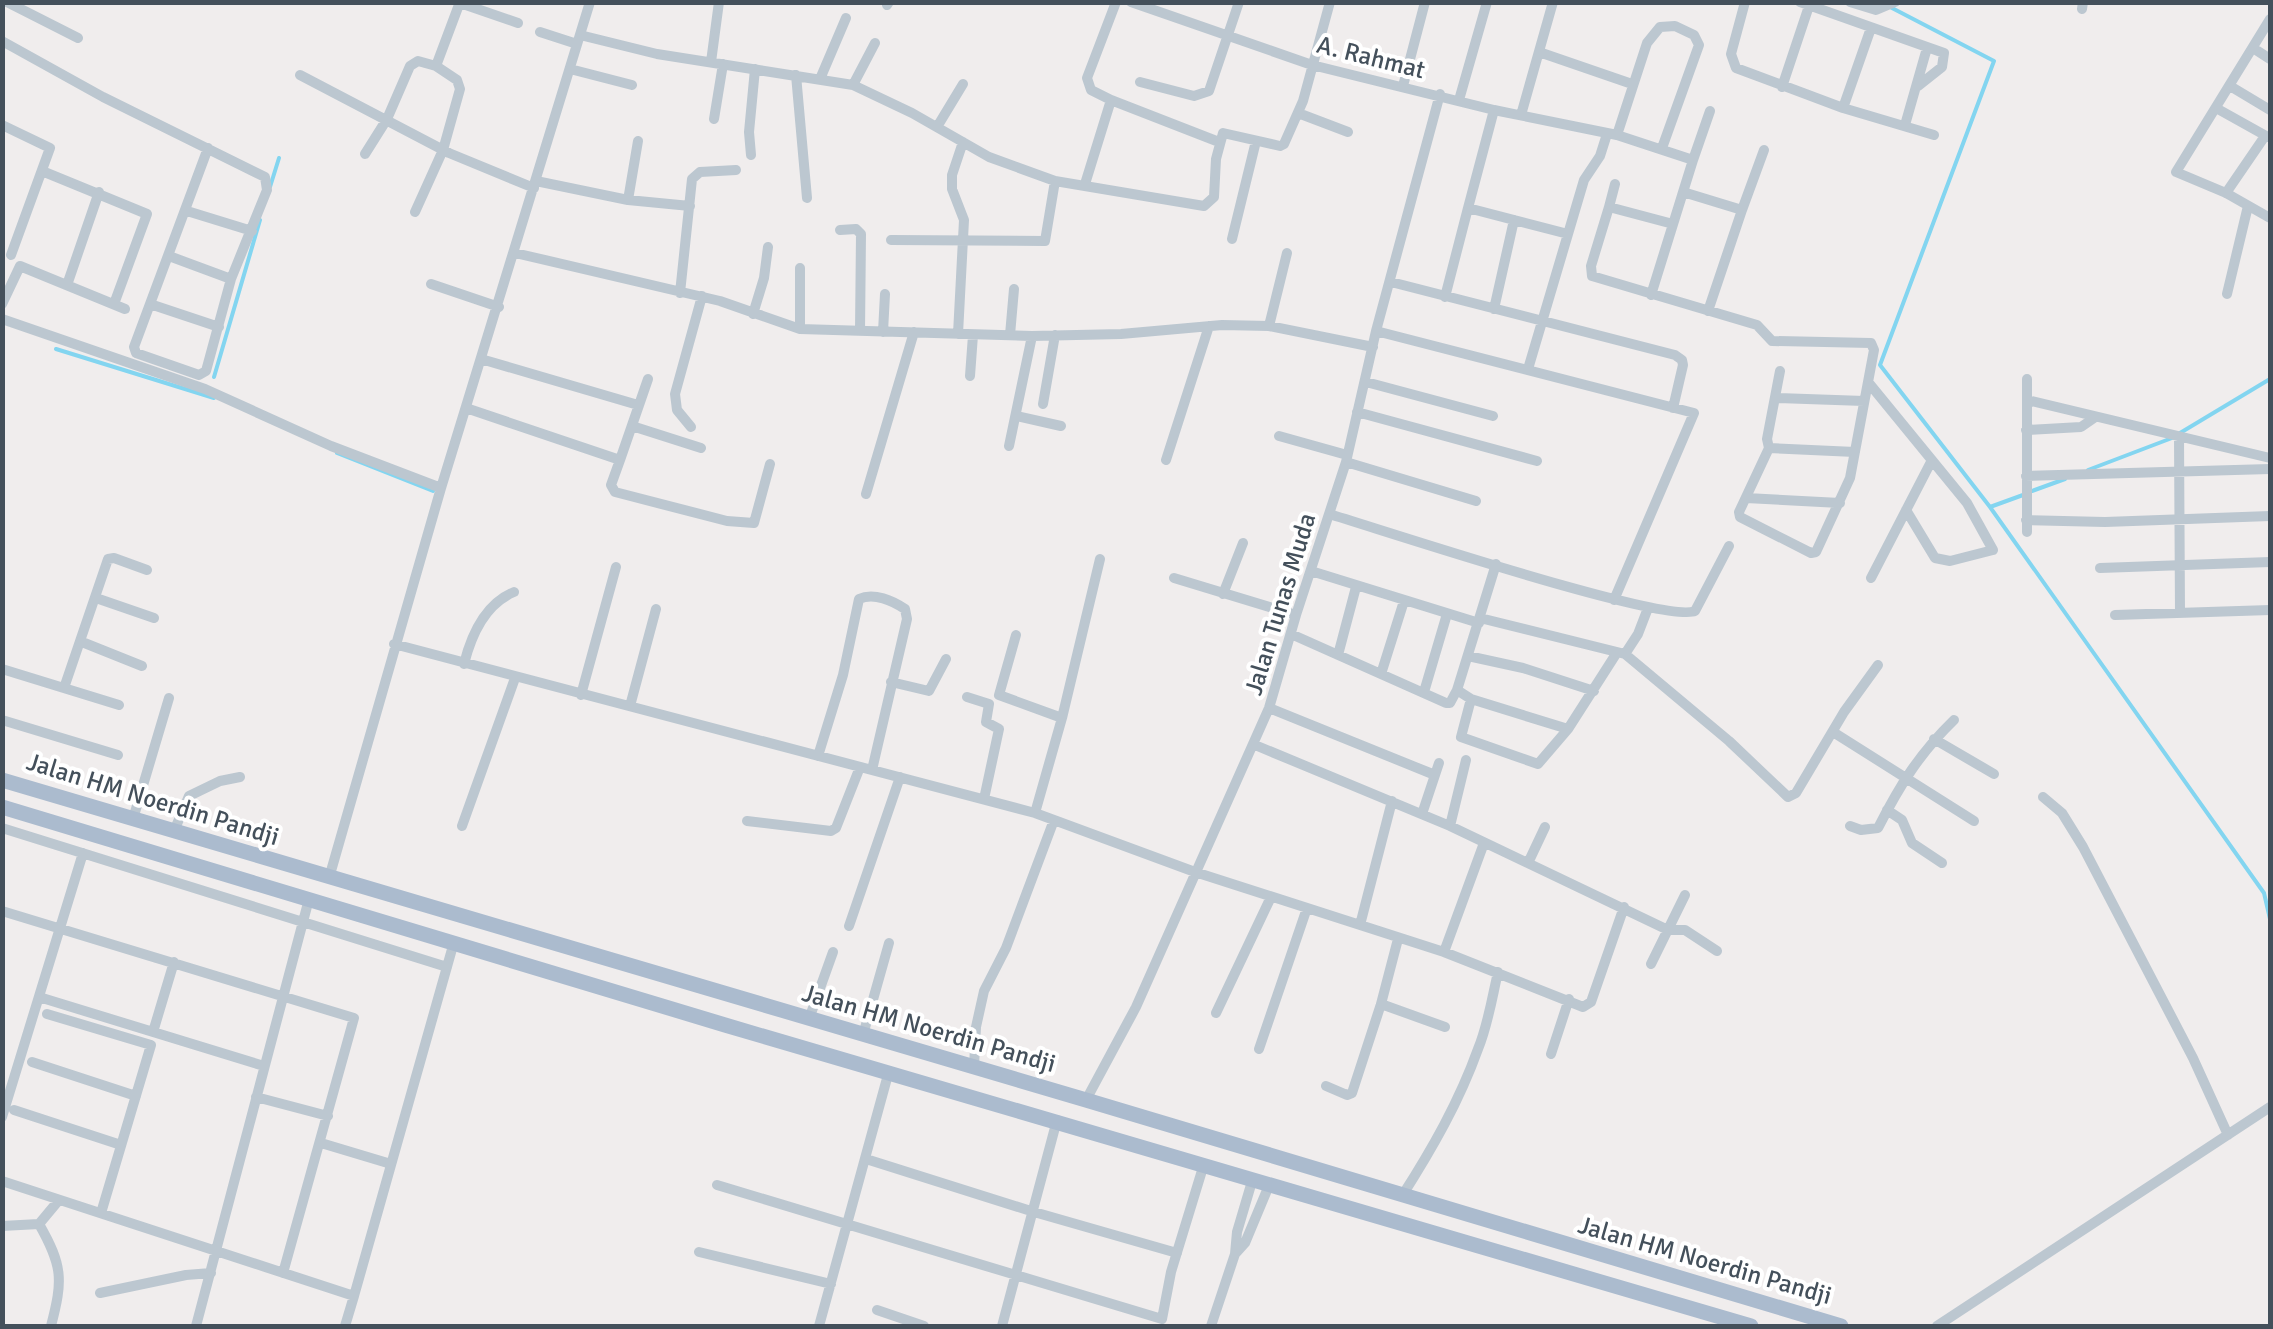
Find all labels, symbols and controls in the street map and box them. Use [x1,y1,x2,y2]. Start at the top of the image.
street label: A. Rahmat [1314,29,1429,85]
street label: Jalan Tunas Muda [1238,509,1322,699]
street label: Jalan HM Noerdin Pandji [23,746,283,852]
street label: Jalan HM Noerdin Pandji [799,977,1059,1079]
street label: Jalan HM Noerdin Pandji [1575,1209,1835,1311]

